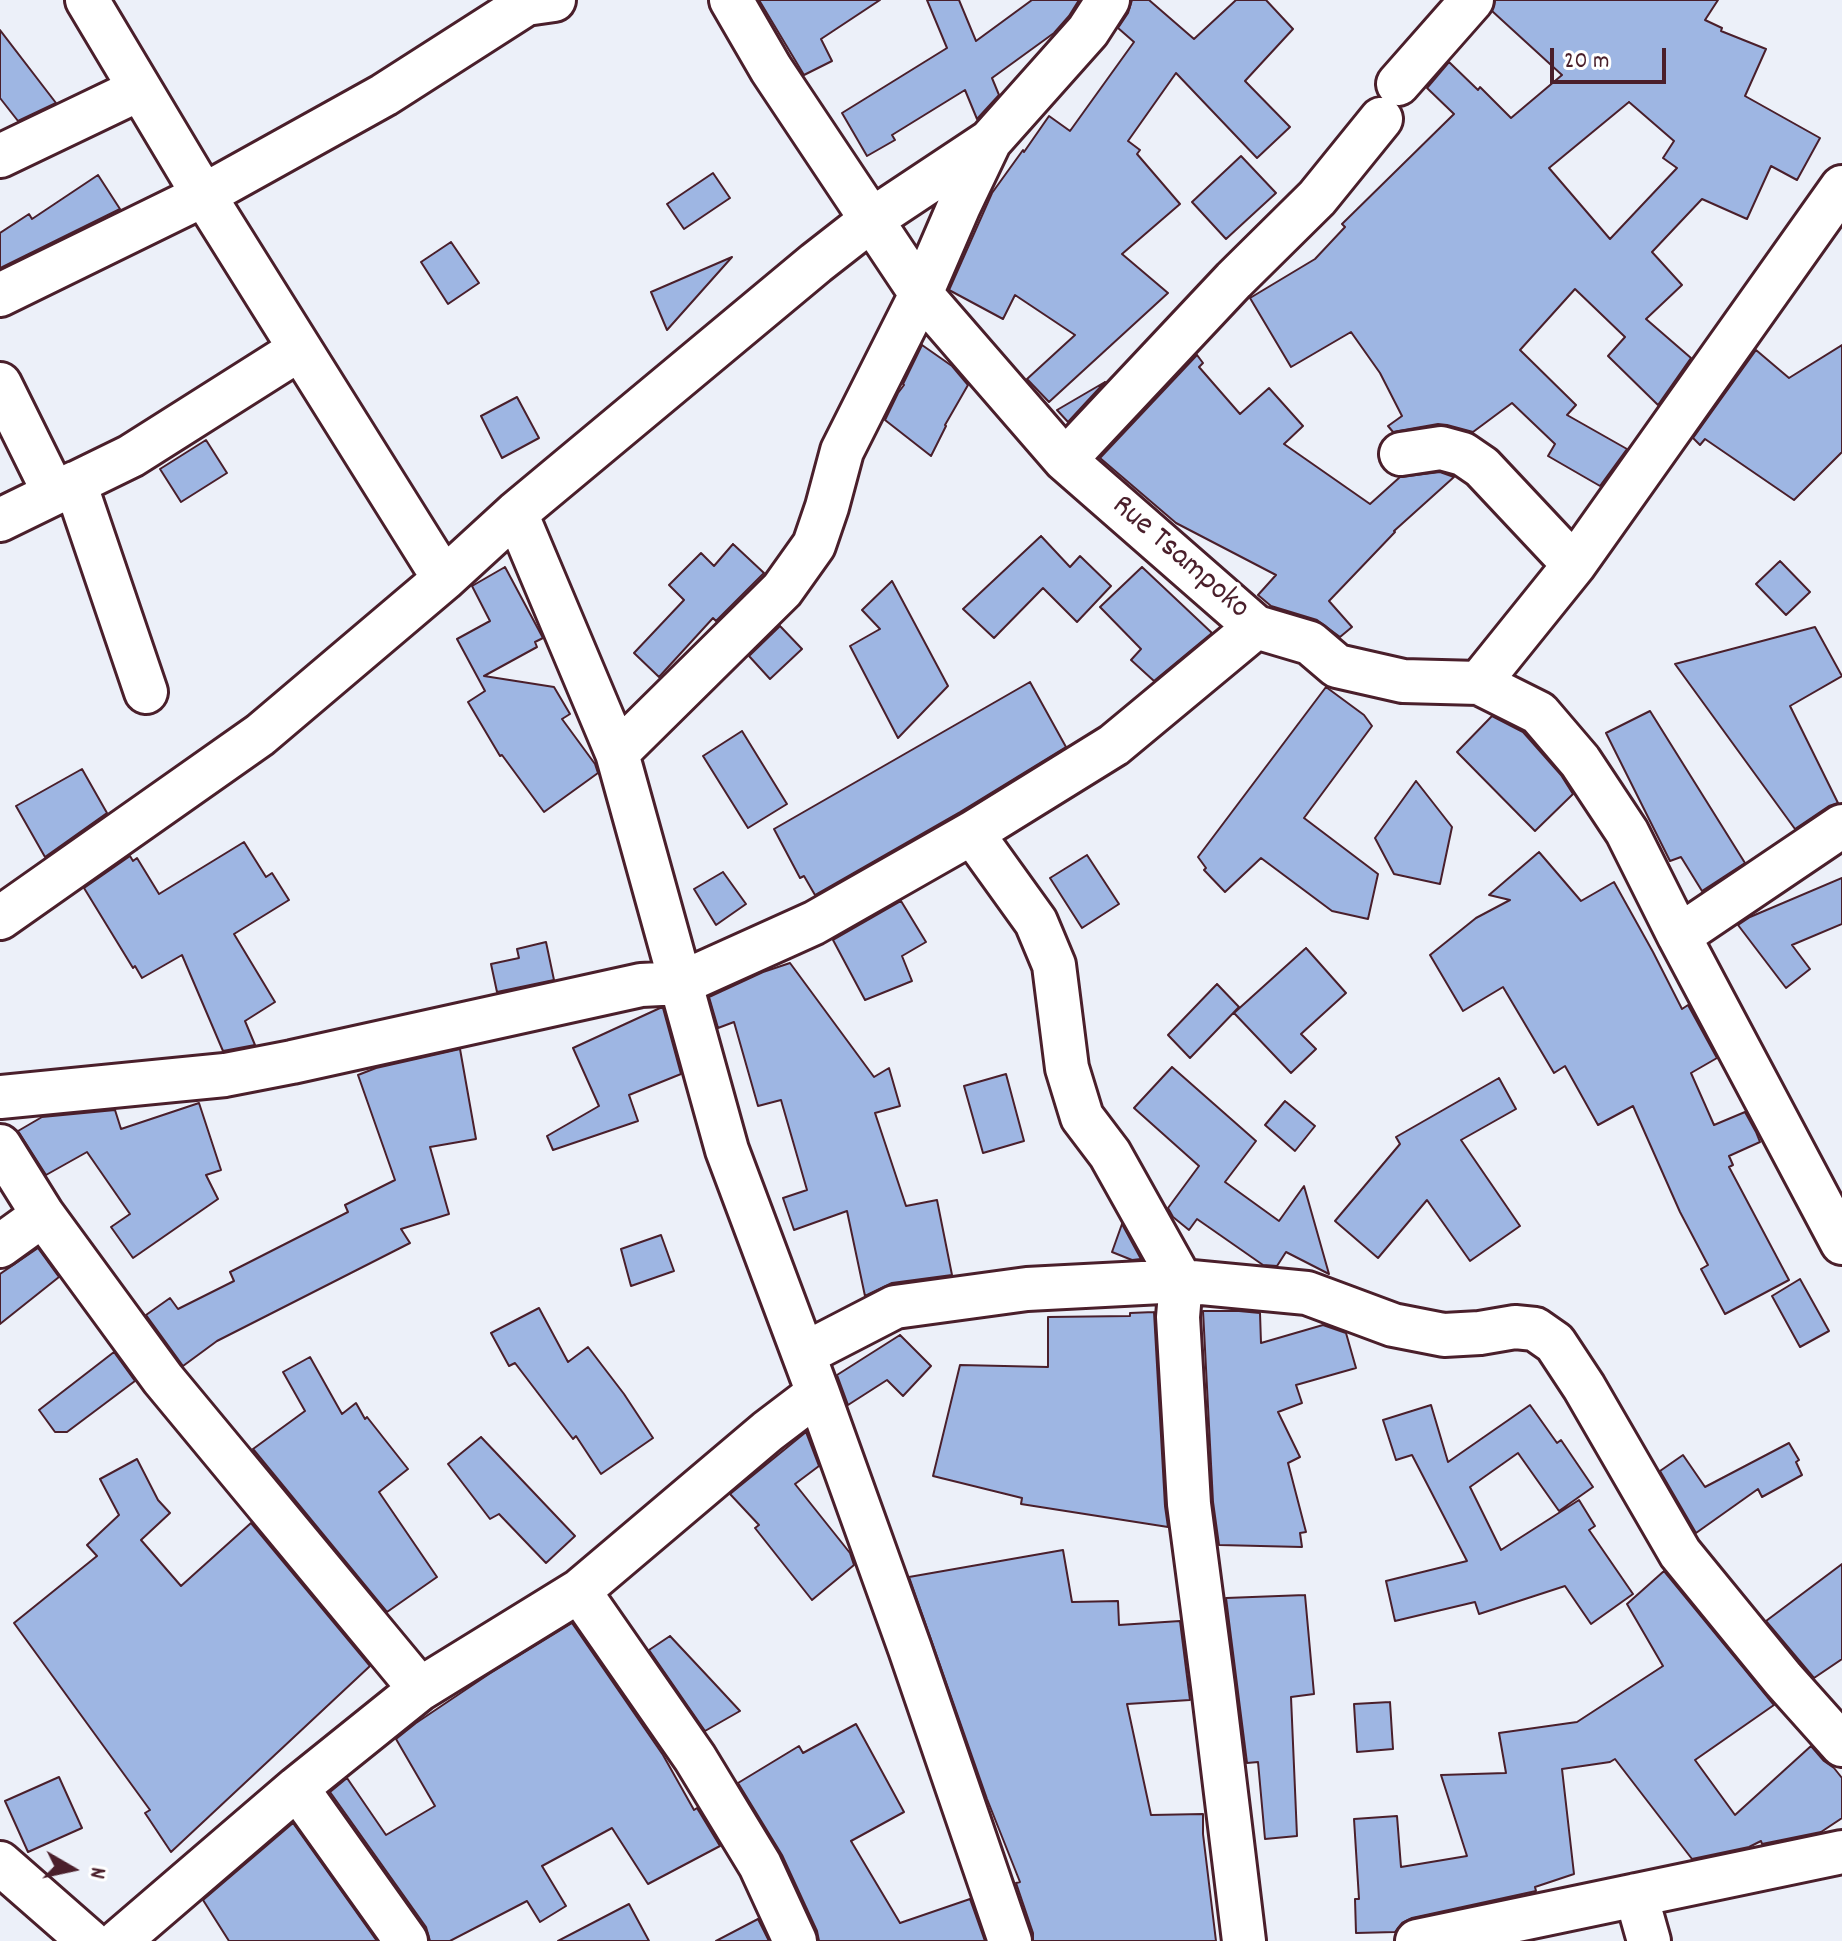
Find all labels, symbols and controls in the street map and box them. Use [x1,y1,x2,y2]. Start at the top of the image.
scale bar [1554,32,1670,82]
text: 20 m [1564,45,1610,79]
street label: Rue Tsampoko [1102,489,1256,629]
north arrow [32,1829,112,1909]
text: N [80,1865,112,1881]

